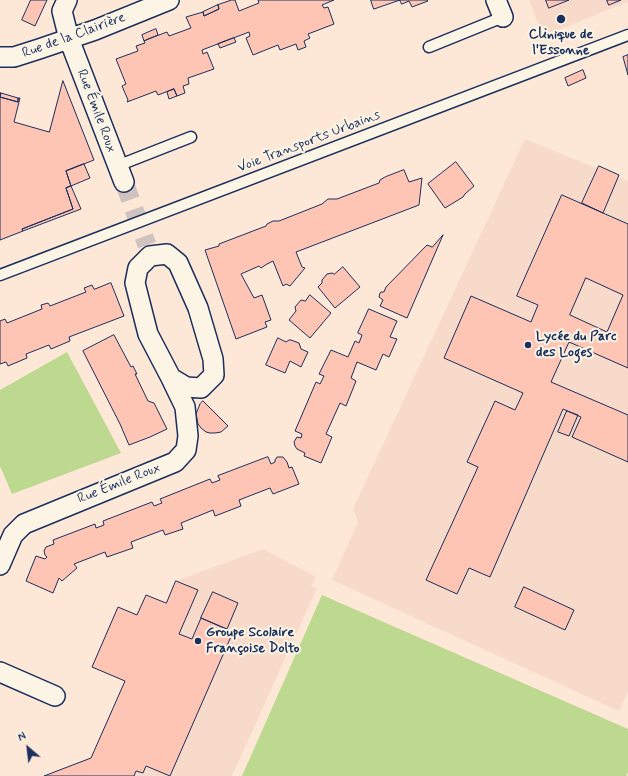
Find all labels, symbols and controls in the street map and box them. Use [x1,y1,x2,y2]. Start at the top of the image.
street label: Rue de la Clairière [20,10,128,62]
marker: Clinique de l'Essonne [555,13,567,25]
place label: Clinique de l'Essonne [529,27,593,60]
street label: Rue Émile Roux [72,67,120,155]
street label: Voie Transports Urbains [235,107,383,177]
place label: Lycée du Parc des Loges [536,329,617,362]
marker: Lycée du Parc des Loges [523,340,533,350]
street label: Rue Émile Roux [75,460,163,508]
place label: Groupe Scolaire Françoise Dolto [206,625,300,658]
marker: Groupe Scolaire Françoise Dolto [193,636,203,646]
north arrow [8,728,48,768]
text: N [16,730,29,745]

